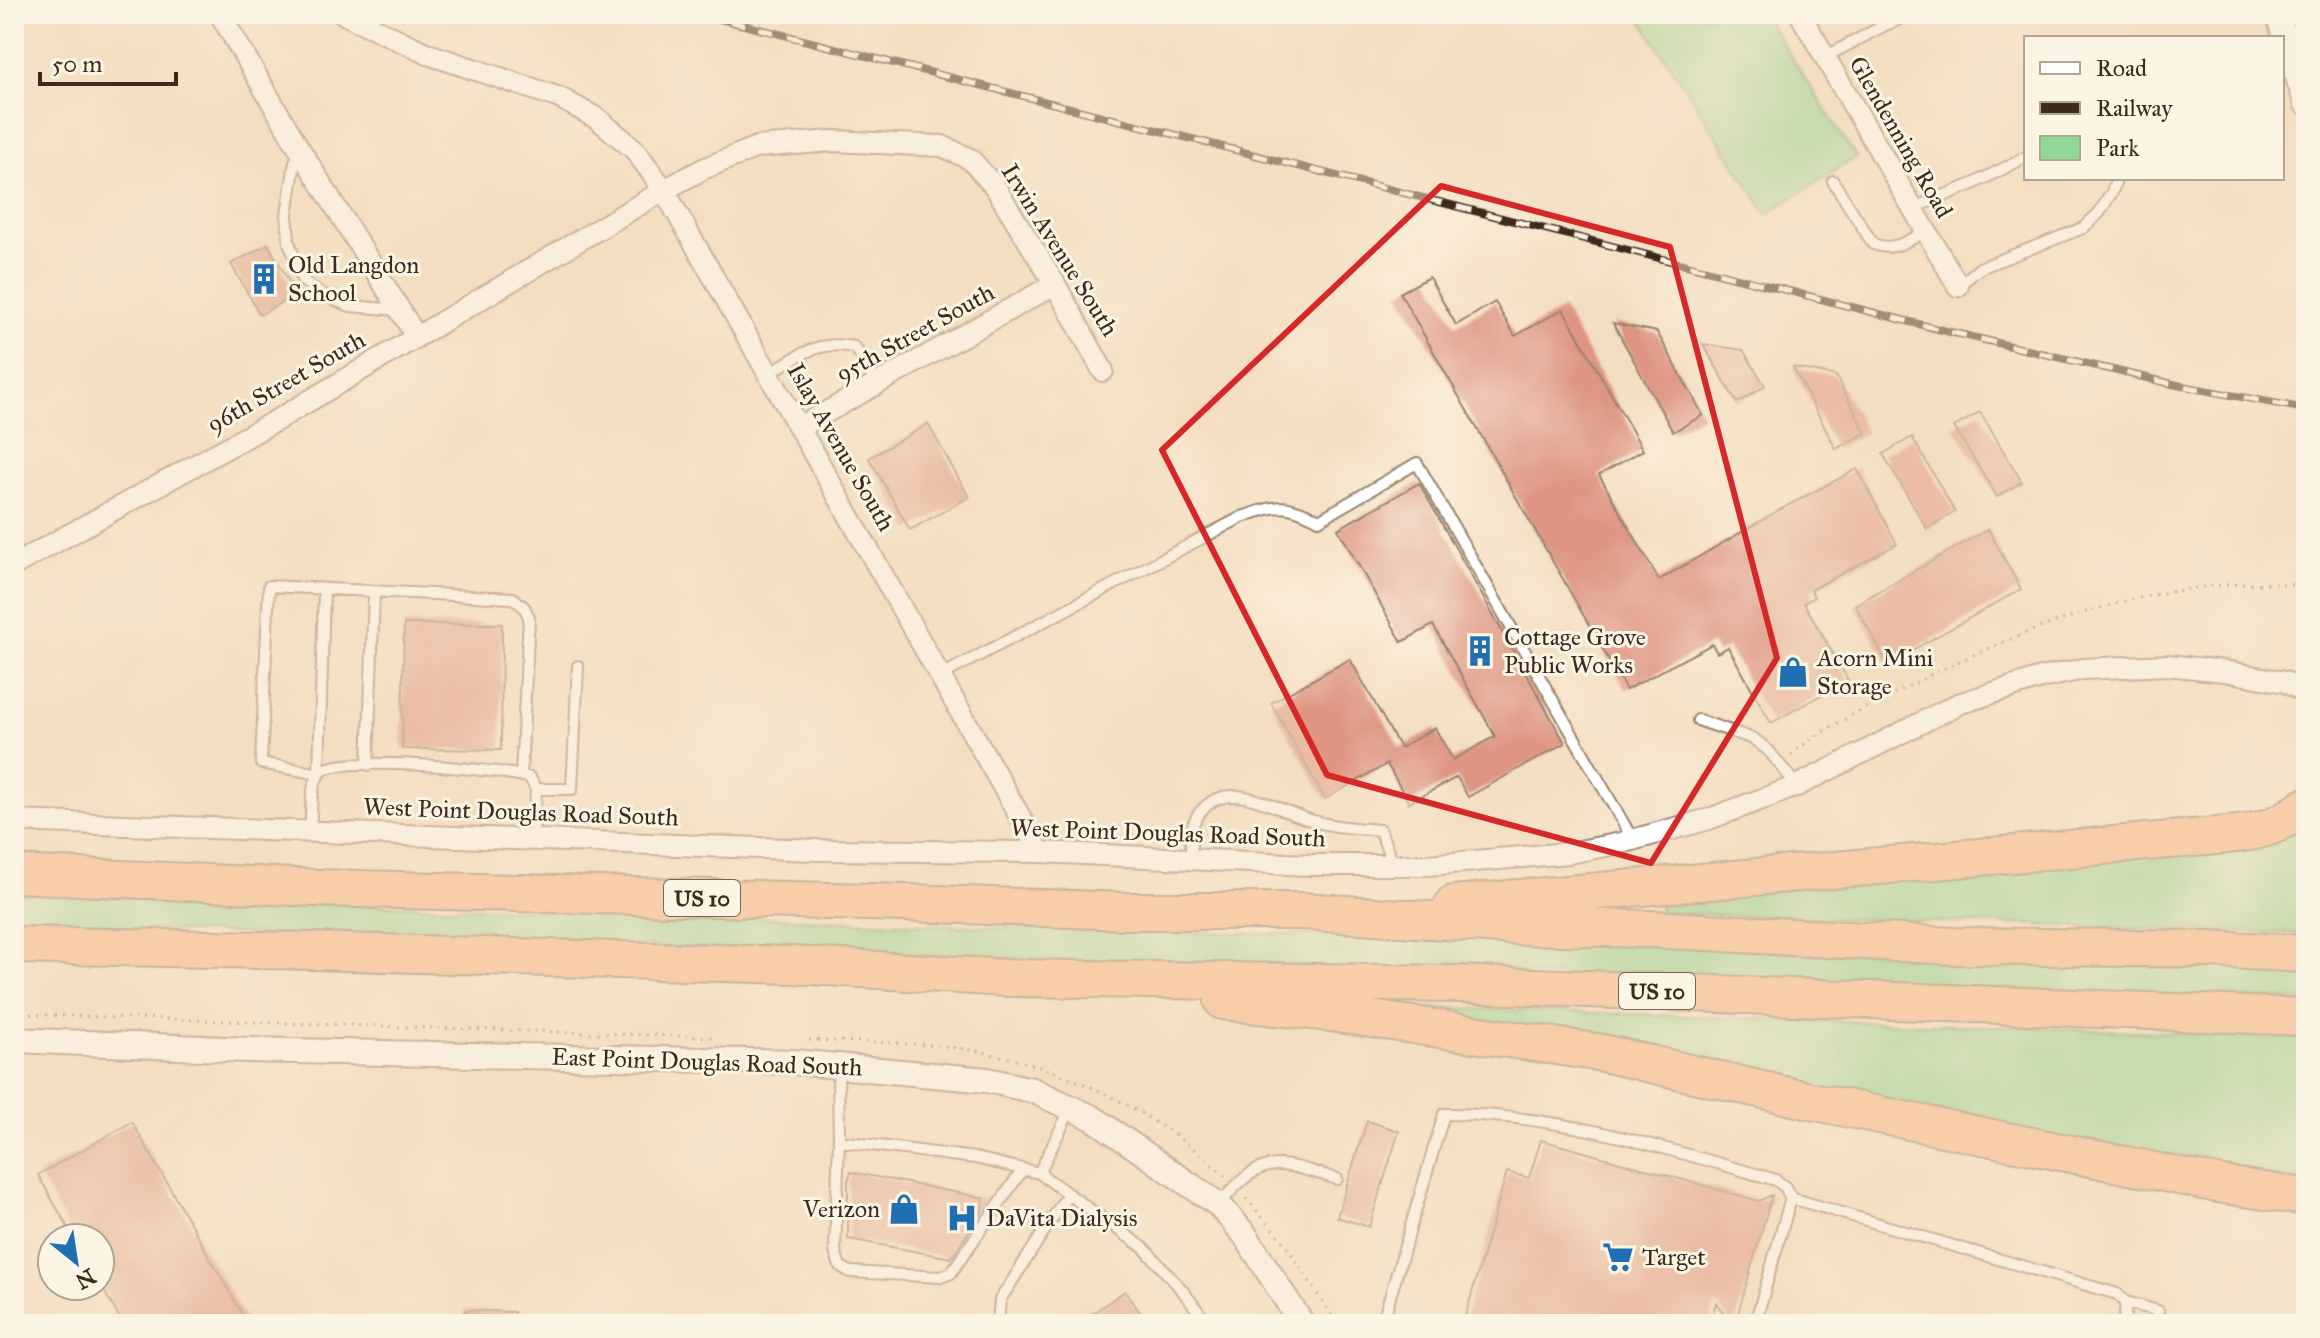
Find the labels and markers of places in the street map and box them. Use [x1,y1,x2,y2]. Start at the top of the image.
place label: Old Langdon School [288,250,419,308]
building icon: Old Langdon School [247,262,281,296]
place label: Cottage Grove Public Works [1504,622,1646,680]
building icon: Cottage Grove Public Works [1463,634,1497,668]
place label: Acorn Mini Storage [1816,643,1934,701]
shop icon: Acorn Mini Storage [1776,655,1810,689]
shop icon: Verizon [887,1192,921,1226]
place label: Verizon [802,1194,880,1224]
hospital icon: DaVita Dialysis [945,1201,979,1235]
place label: DaVita Dialysis [986,1203,1138,1233]
supermarket icon: Target [1601,1240,1635,1274]
place label: Target [1642,1242,1706,1272]

